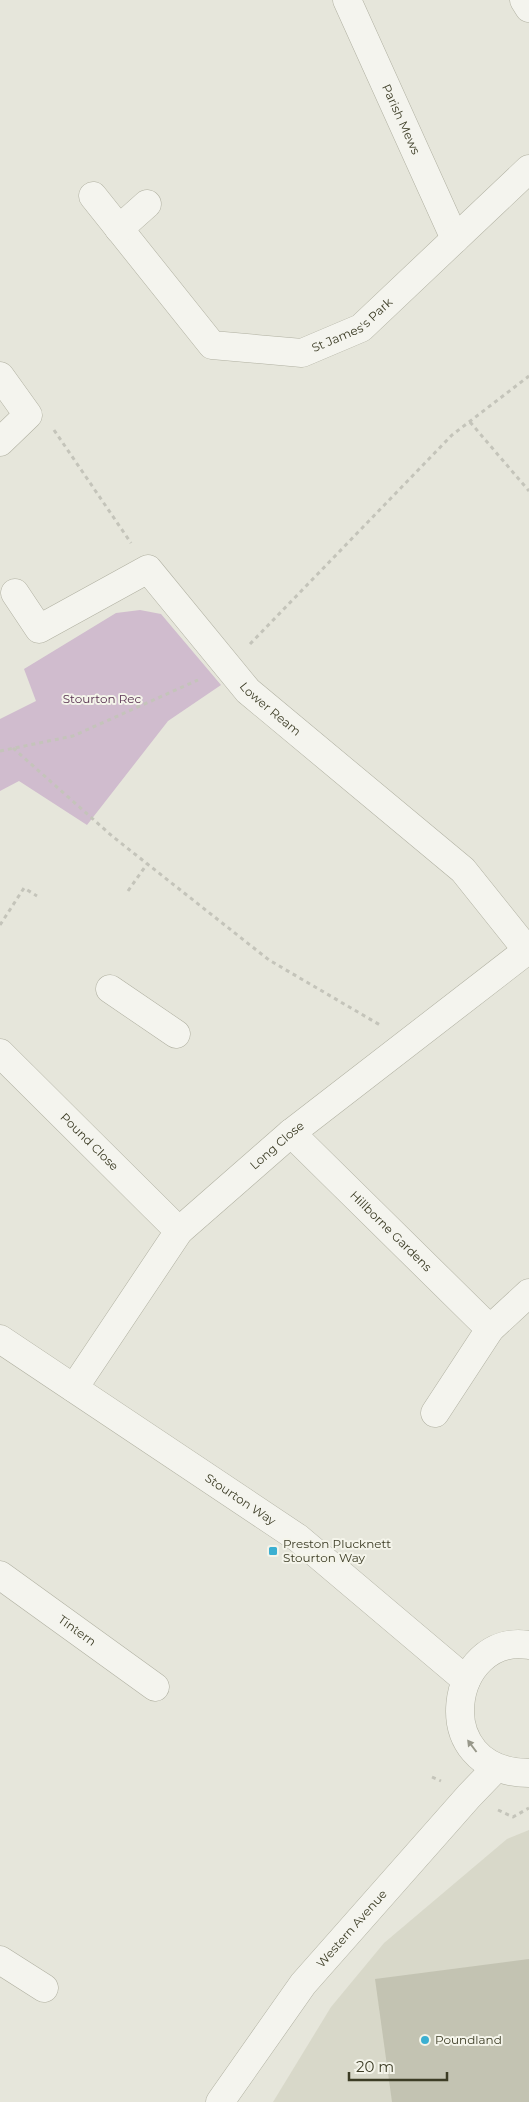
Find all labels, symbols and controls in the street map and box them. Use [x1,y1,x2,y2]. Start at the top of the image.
street label: Parish Mews [379,82,424,157]
street label: St James's Park [309,294,396,355]
street label: Lower Ream [237,679,304,739]
park label: Stourton Rec [63,691,142,706]
street label: Pound Close [58,1109,122,1174]
street label: Long Close [247,1118,307,1172]
street label: Hillborne Gardens [347,1187,435,1275]
street label: Stourton Way [202,1470,279,1528]
place label: Preston Plucknett Stourton Way [283,1536,391,1565]
marker: Preston Plucknett Stourton Way [267,1545,279,1557]
street label: Tintern [55,1612,99,1649]
one-way arrow [466,1740,477,1753]
street label: Western Avenue [313,1886,390,1970]
place label: Poundland [435,2032,502,2047]
marker: Poundland [419,2034,431,2046]
scale bar [349,2050,446,2082]
text: 20 m [356,2057,394,2076]

